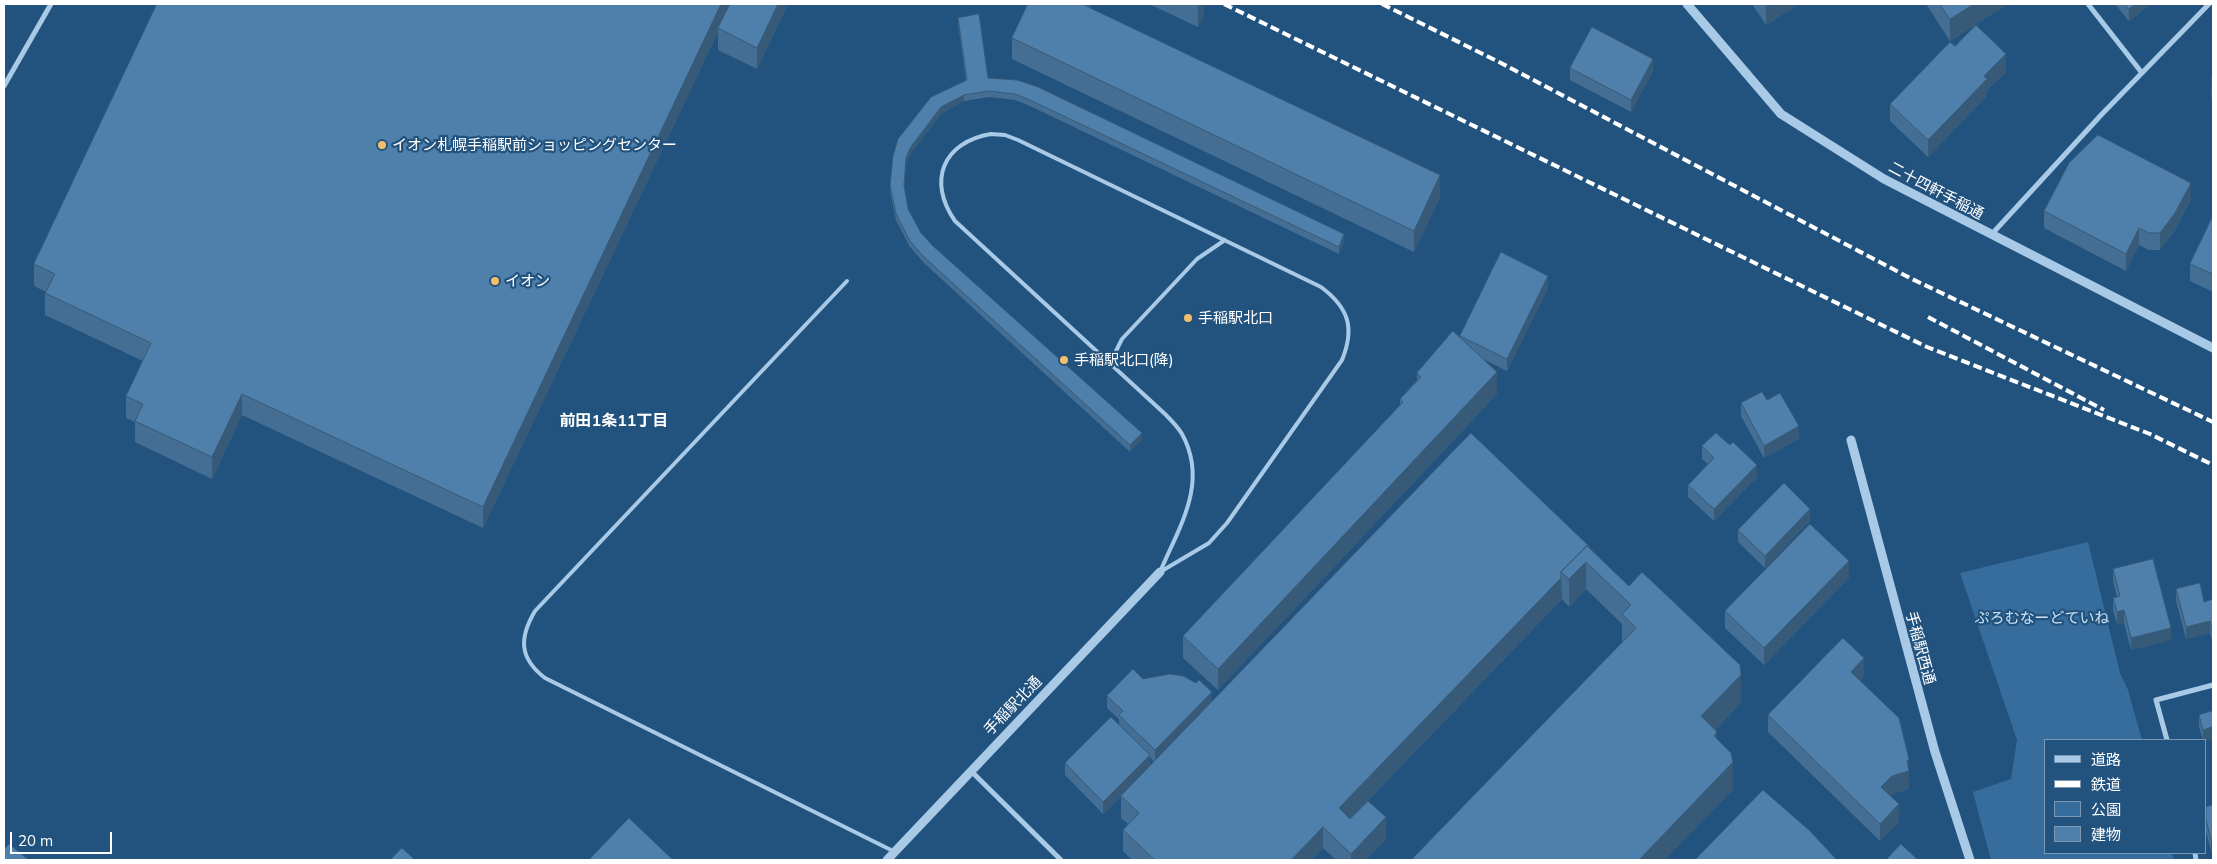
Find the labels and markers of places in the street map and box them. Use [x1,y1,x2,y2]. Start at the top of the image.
place label: イオン札幌手稲駅前ショッピングセンター [392,136,677,154]
marker: イオン札幌手稲駅前ショッピングセンター [376,139,388,151]
place label: イオン [505,272,550,290]
marker: イオン [489,275,501,287]
place label: 手稲駅北口 [1198,309,1273,327]
marker: 手稲駅北口 [1182,312,1194,324]
place label: 手稲駅北口(降) [1074,351,1174,369]
marker: 手稲駅北口(降) [1058,354,1070,366]

